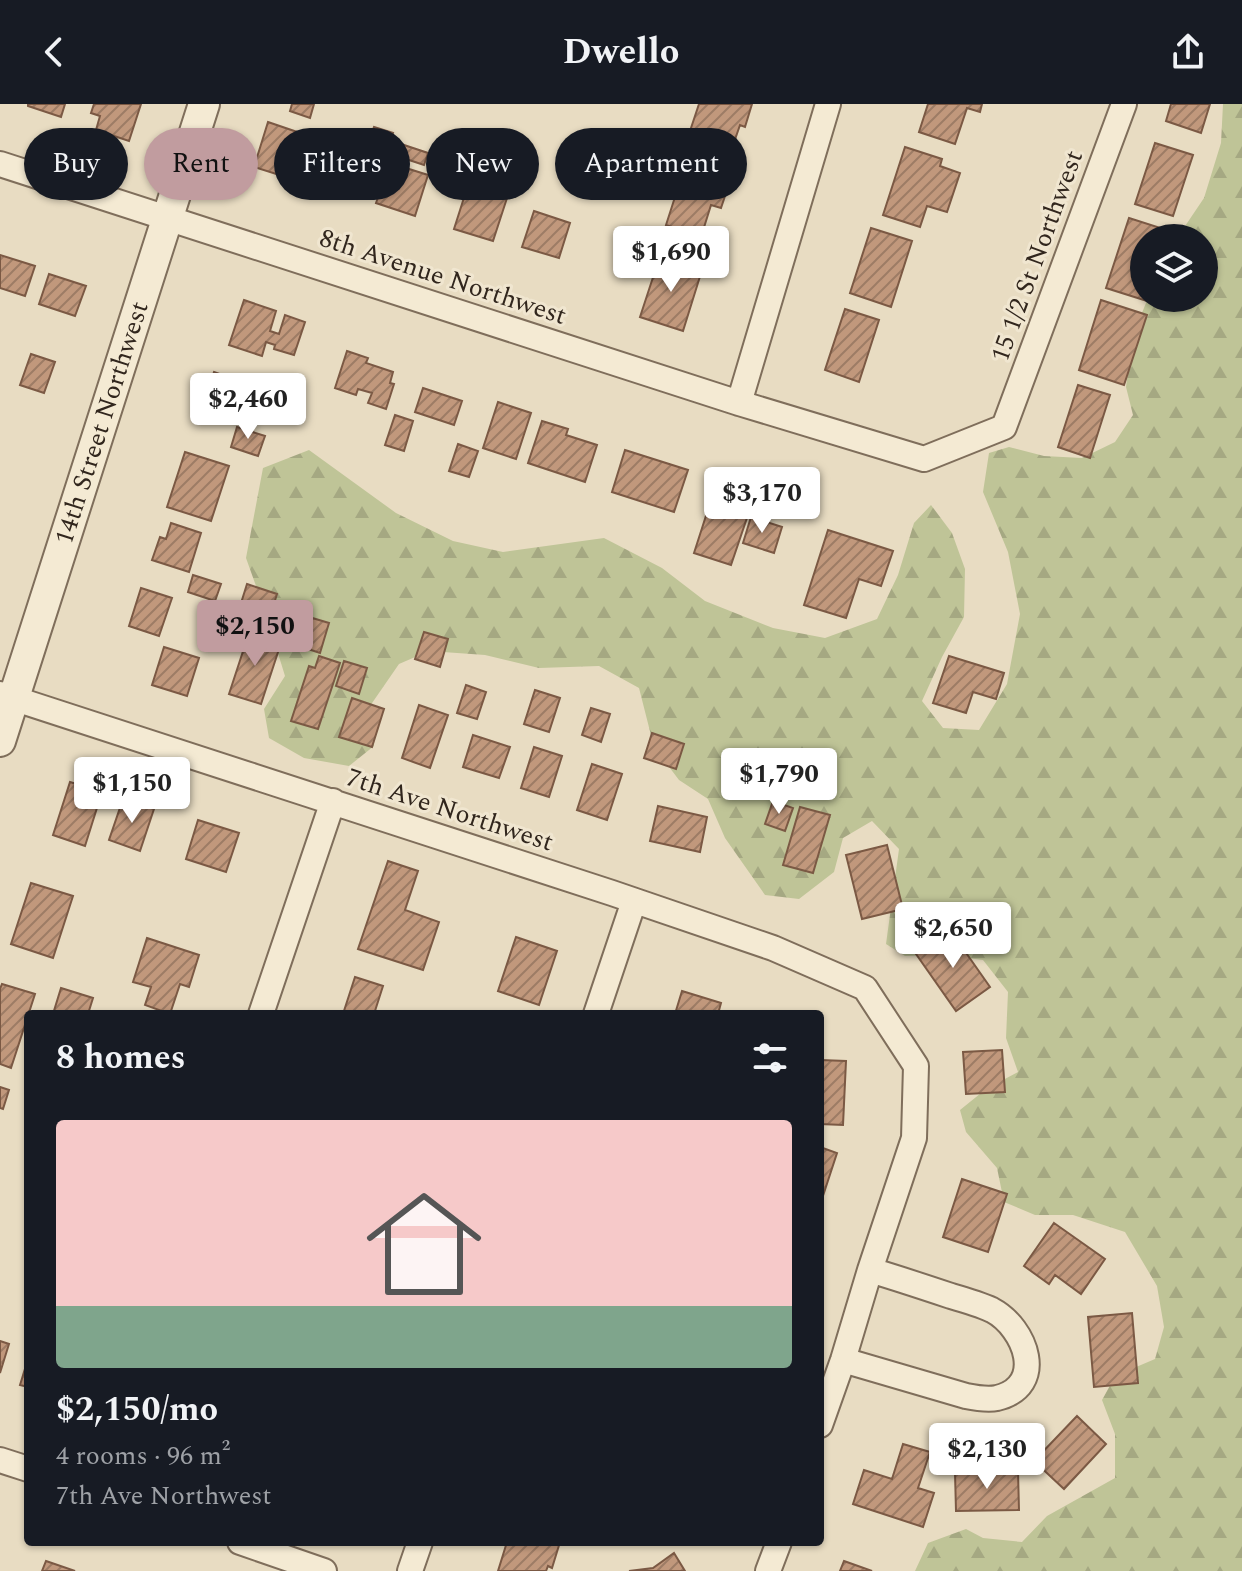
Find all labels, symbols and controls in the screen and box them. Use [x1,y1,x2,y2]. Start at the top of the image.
text: Dwello [562,25,680,80]
icon: back [32,30,76,74]
icon: share [1166,30,1210,74]
chip: Buy [24,128,128,200]
chip: Rent [144,128,258,200]
chip: Filters [274,128,410,200]
chip: New [426,128,539,200]
chip: Apartment [555,128,747,200]
street label: 15 1/2 St Northwest [980,144,1094,368]
street label: 8th Avenue Northwest [314,218,572,336]
map controls [1130,224,1218,312]
button: layers [1130,224,1218,312]
pin: $1,690 [606,226,736,294]
text: $1,690 [631,232,711,272]
street label: 14th Street Northwest [44,296,160,550]
pin: $2,460 [183,373,313,441]
text: $2,460 [208,379,288,419]
pin: $3,170 [697,467,827,535]
text: $3,170 [722,473,802,513]
pin: $2,150 [190,600,320,668]
text: $2,150 [215,606,295,646]
pin: $1,790 [714,748,844,816]
text: $1,790 [739,754,819,794]
pin: $1,150 [67,757,197,825]
street label: 7th Ave Northwest [341,758,559,862]
text: $1,150 [92,763,172,803]
pin: $2,650 [888,902,1018,970]
text: $2,650 [913,908,993,948]
text: 8 homes [56,1032,186,1084]
icon: filters [748,1036,792,1080]
icon: home [352,1172,496,1316]
text: $2,150/mo [56,1384,218,1436]
pin: $2,130 [922,1423,1052,1491]
text: $2,130 [947,1429,1027,1469]
text: 4 rooms · 96 m² [56,1436,230,1476]
text: 7th Ave Northwest [56,1476,271,1516]

